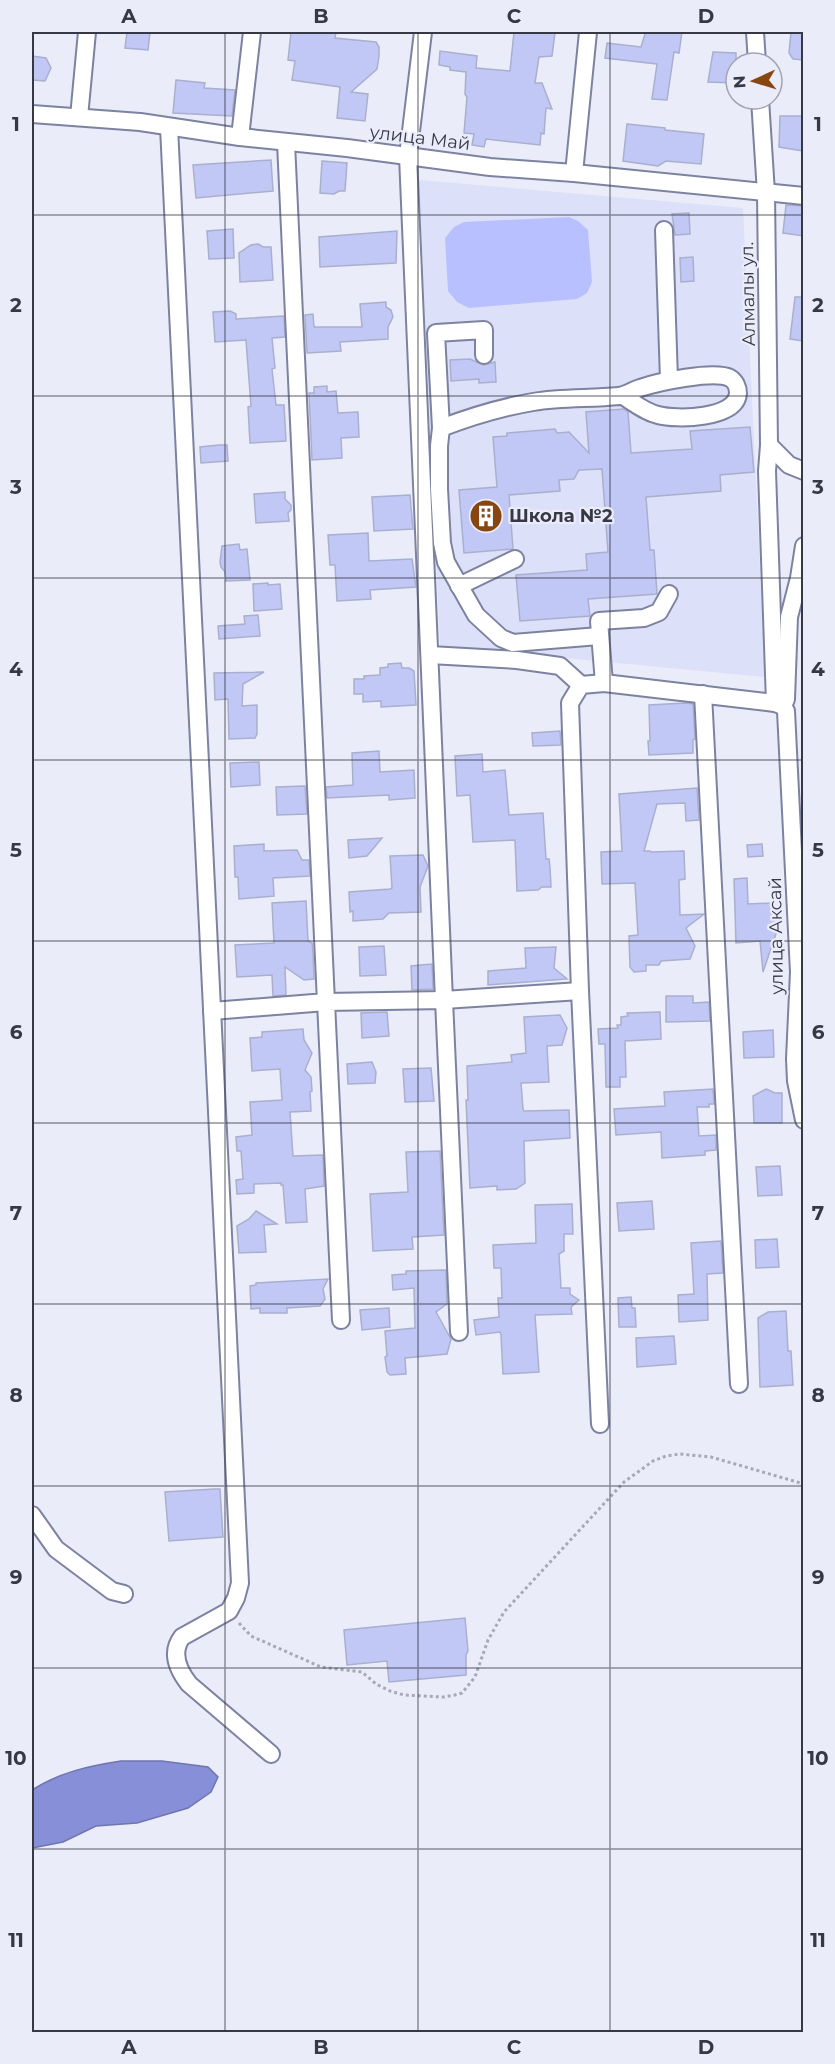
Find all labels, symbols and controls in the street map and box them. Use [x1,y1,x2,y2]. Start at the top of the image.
text: A [120,4,137,28]
text: B [313,4,329,28]
text: C [507,4,522,28]
text: D [698,4,714,28]
north arrow [724,51,784,111]
text: N [730,75,749,89]
text: 1 [12,112,20,136]
text: 1 [814,112,822,136]
street label: улица Май [367,121,472,155]
street label: Алмалы ул. [736,242,760,346]
text: 2 [10,293,22,317]
text: 2 [812,293,824,317]
text: 3 [9,475,22,499]
text: 3 [811,475,824,499]
building icon: Школа №2 [468,498,504,534]
place label: Школа №2 [509,505,613,527]
text: 4 [9,657,23,681]
text: 4 [811,657,825,681]
text: 5 [10,838,22,862]
text: 5 [812,838,824,862]
street label: улица Аксай [764,877,788,996]
text: 6 [10,1020,23,1044]
text: 6 [812,1020,825,1044]
text: 7 [10,1201,22,1225]
text: 7 [812,1201,824,1225]
text: 8 [9,1383,23,1407]
text: 8 [811,1383,825,1407]
text: 9 [10,1565,22,1589]
text: 9 [812,1565,824,1589]
text: 10 [5,1746,27,1770]
text: 10 [807,1746,829,1770]
text: 11 [8,1928,24,1952]
text: 11 [810,1928,826,1952]
text: A [120,2035,137,2059]
text: B [313,2035,329,2059]
text: C [507,2035,522,2059]
text: D [698,2035,714,2059]

